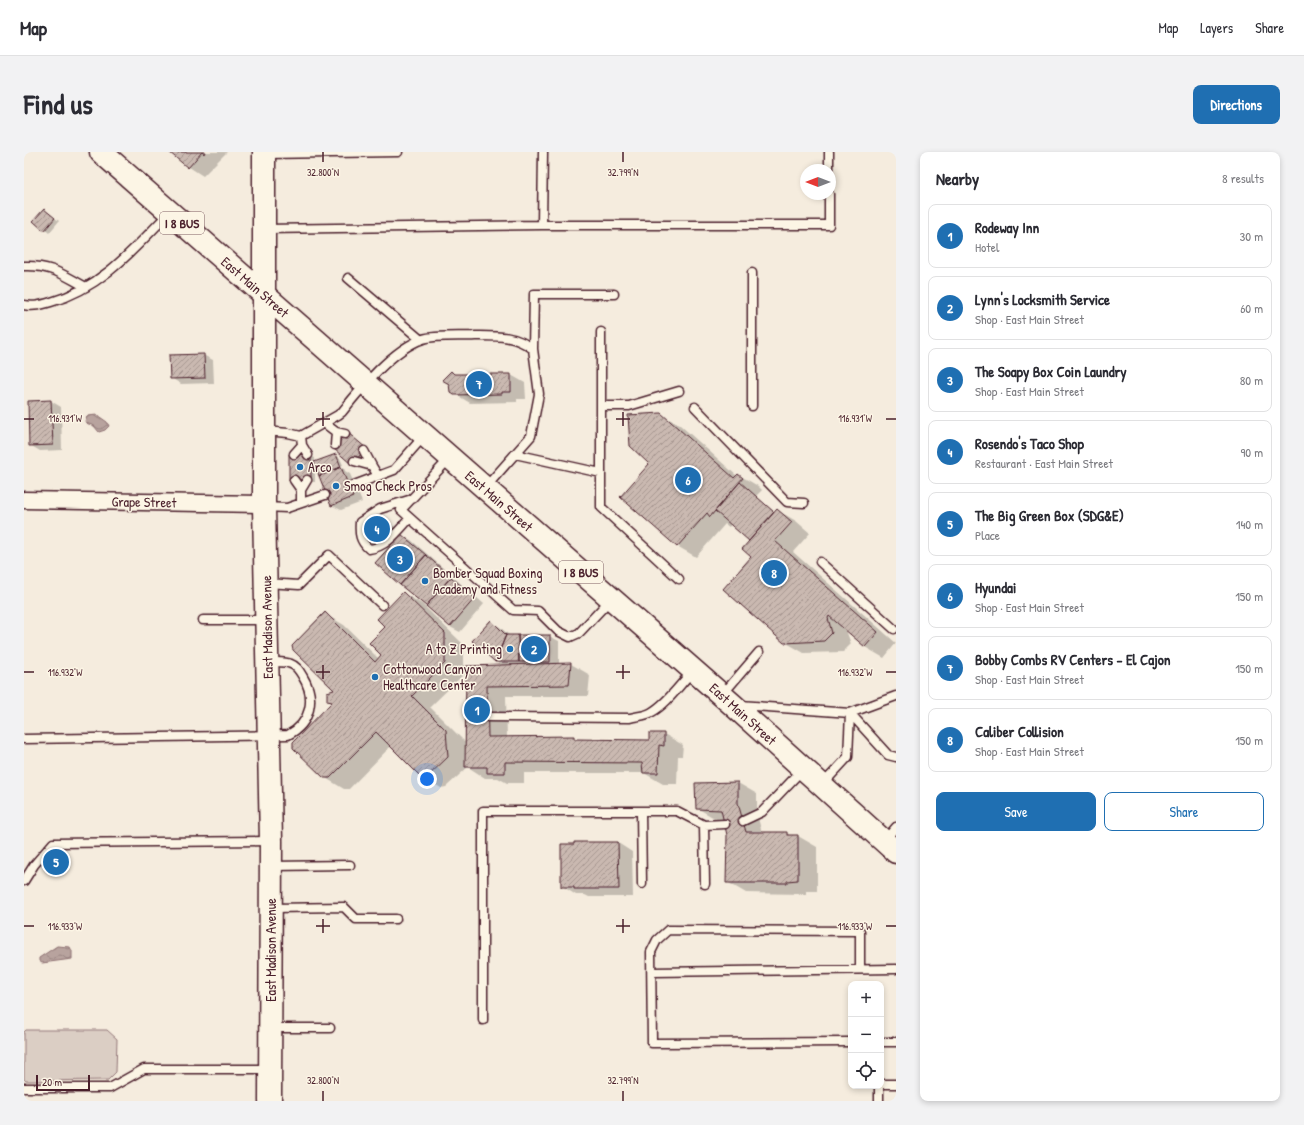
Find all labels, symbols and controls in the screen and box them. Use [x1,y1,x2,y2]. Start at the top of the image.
text: Map [20,15,47,41]
text: Map [1158,18,1178,37]
text: Layers [1200,18,1233,37]
text: Share [1255,18,1284,37]
text: Find us [24,85,93,123]
button: Directions [1193,85,1280,124]
north arrow [800,164,836,200]
text: 32.800°N [307,166,339,179]
text: 32.799°N [607,166,639,179]
text: Nearby [936,167,979,190]
text: 8 results [1222,169,1264,187]
road number: I 8 BUS [160,212,204,234]
text: Rodeway Inn [975,217,1039,238]
text: 1 [948,227,952,245]
text: 30 m [1240,227,1263,245]
text: Hotel [975,238,999,256]
street label: East Main Street [217,252,293,322]
text: Lynn's Locksmith Service [975,289,1110,310]
text: 2 [947,299,953,317]
text: 60 m [1240,299,1263,317]
text: Shop · East Main Street [975,310,1084,328]
text: The Soapy Box Coin Laundry [975,361,1127,382]
pin: 7 [466,369,492,399]
text: 3 [947,371,953,389]
text: 80 m [1240,371,1263,389]
text: Shop · East Main Street [975,382,1084,400]
text: 116.931°W [48,412,83,425]
text: 116.931°W [838,412,873,425]
text: Rosendo's Taco Shop [975,433,1084,454]
text: 4 [948,443,952,461]
text: 90 m [1241,443,1263,461]
text: Restaurant · East Main Street [975,454,1113,472]
place label: Arco [308,457,332,476]
marker: Arco [295,462,305,472]
pin: 6 [675,465,701,495]
street label: East Main Street [461,466,537,536]
place label: Smog Check Pros [344,476,432,496]
marker: Smog Check Pros [331,481,341,491]
street label: Grape Street [111,491,177,513]
text: The Big Green Box (SDG&E) [975,505,1124,526]
pin: 4 [364,514,390,544]
text: 5 [947,515,953,533]
text: 140 m [1236,515,1263,533]
text: Place [975,526,1000,544]
pin: 3 [387,544,413,574]
pin: 8 [761,558,787,588]
road number: I 8 BUS [559,561,603,583]
place label: Bomber Squad Boxing Academy and Fitness [433,563,543,599]
street label: East Madison Avenue [256,575,277,679]
marker: Bomber Squad Boxing Academy and Fitness [420,576,430,586]
text: Hyundai [975,577,1016,598]
text: 6 [947,587,953,605]
text: 150 m [1235,587,1263,605]
text: Shop · East Main Street [975,598,1084,616]
pin: 2 [521,634,547,664]
place label: A to Z Printing [426,639,502,659]
marker: A to Z Printing [505,644,515,654]
text: Bobby Combs RV Centers - El Cajon [975,649,1171,670]
place label: Cottonwood Canyon Healthcare Center [383,659,482,694]
text: 7 [947,659,953,677]
text: 150 m [1235,659,1263,677]
text: 116.932°W [48,666,83,679]
text: 116.932°W [838,666,873,679]
text: Shop · East Main Street [975,670,1084,688]
marker: Cottonwood Canyon Healthcare Center [370,672,380,682]
street label: East Main Street [706,678,781,749]
pin: 1 [464,695,490,725]
text: Caliber Collision [975,721,1064,742]
text: 8 [947,731,953,749]
text: 150 m [1235,731,1263,749]
text: Shop · East Main Street [975,742,1084,760]
your location [417,769,437,789]
button: Save [936,792,1096,831]
button: Share [1104,792,1264,831]
pin: 5 [43,847,69,877]
street label: East Madison Avenue [261,898,280,1002]
text: 116.933°W [48,920,83,933]
text: 116.933°W [838,920,873,933]
map controls [848,981,884,1089]
button: + [848,981,884,1017]
button: − [848,1017,884,1053]
button: locate [848,1053,884,1089]
scale bar [36,1073,90,1092]
text: 32.800°N [307,1074,339,1087]
text: 32.799°N [607,1074,639,1087]
text: 20 m [42,1075,62,1089]

